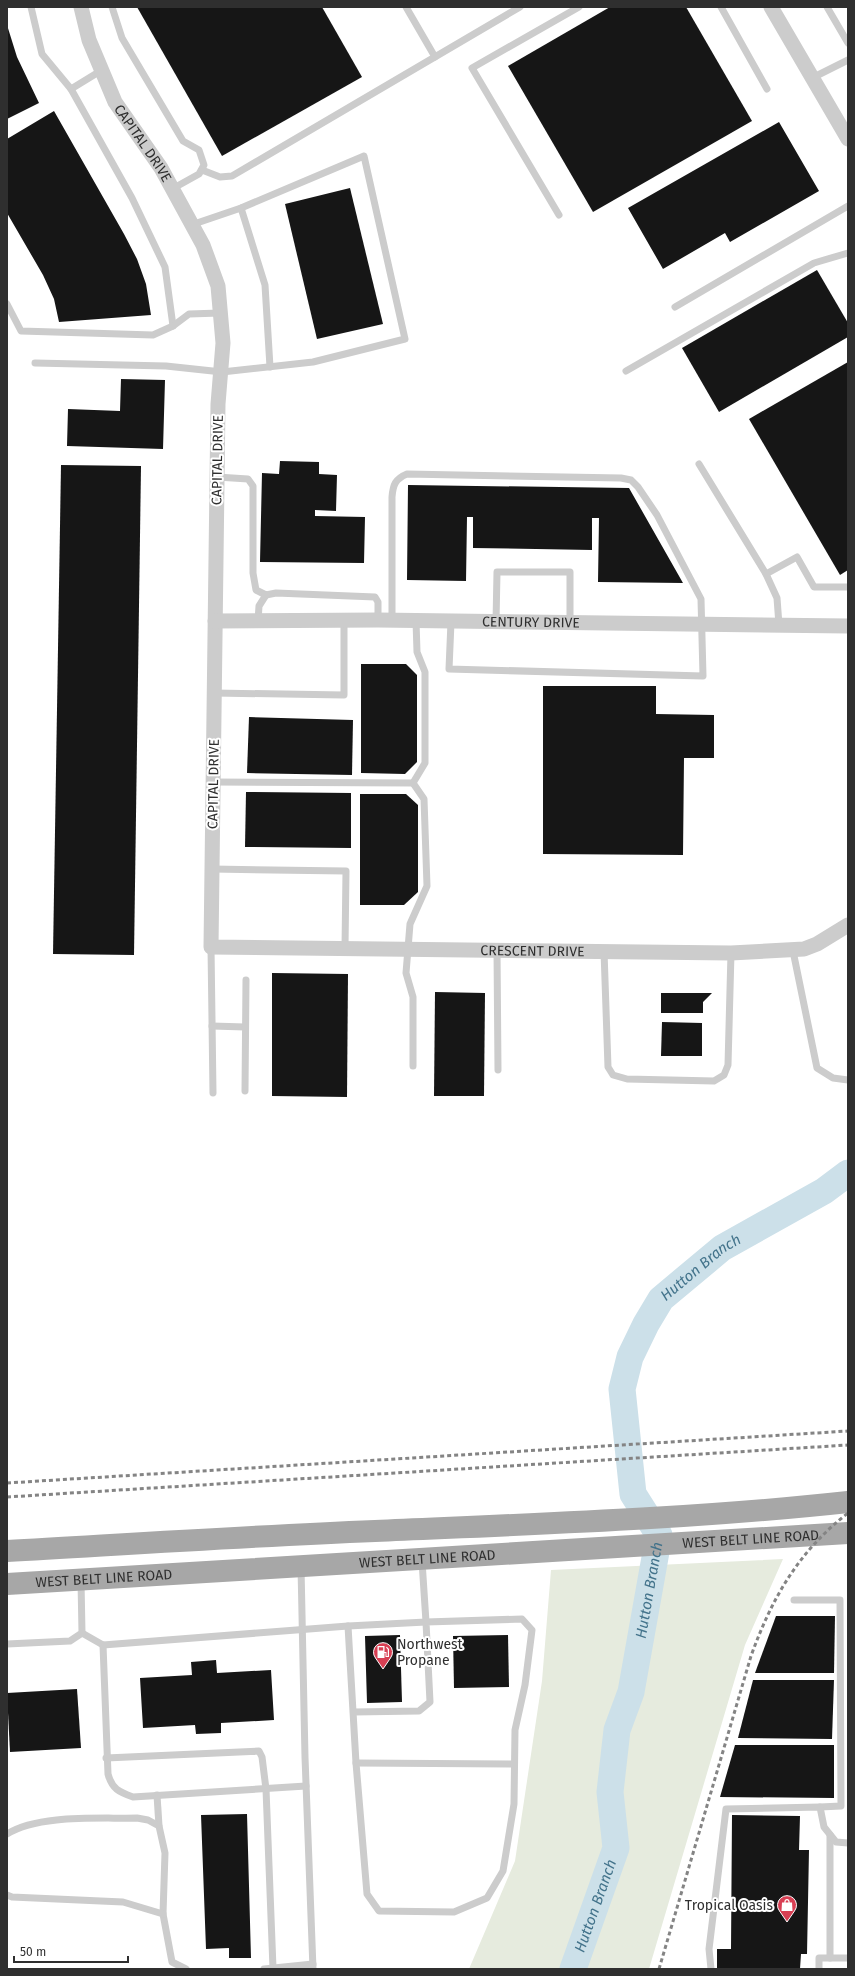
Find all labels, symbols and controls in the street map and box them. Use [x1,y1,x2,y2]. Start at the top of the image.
street label: CAPITAL DRIVE [110,101,175,185]
street label: CAPITAL DRIVE [208,415,227,505]
street label: CENTURY DRIVE [482,613,580,632]
street label: CAPITAL DRIVE [204,739,223,829]
street label: CRESCENT DRIVE [480,942,585,960]
water label: Hutton Branch [657,1230,744,1305]
street label: WEST BELT LINE ROAD [682,1527,820,1552]
water label: Hutton Branch [632,1541,667,1640]
street label: WEST BELT LINE ROAD [358,1546,496,1572]
street label: WEST BELT LINE ROAD [35,1566,173,1591]
place label: Northwest Propane [397,1636,464,1669]
fuel station icon: Northwest Propane [372,1641,394,1669]
water label: Hutton Branch [571,1857,620,1955]
shop icon: Tropical Oasis [776,1894,798,1922]
place label: Tropical Oasis [685,1897,773,1914]
scale bar [14,1938,128,1964]
text: 50 m [20,1945,46,1959]

